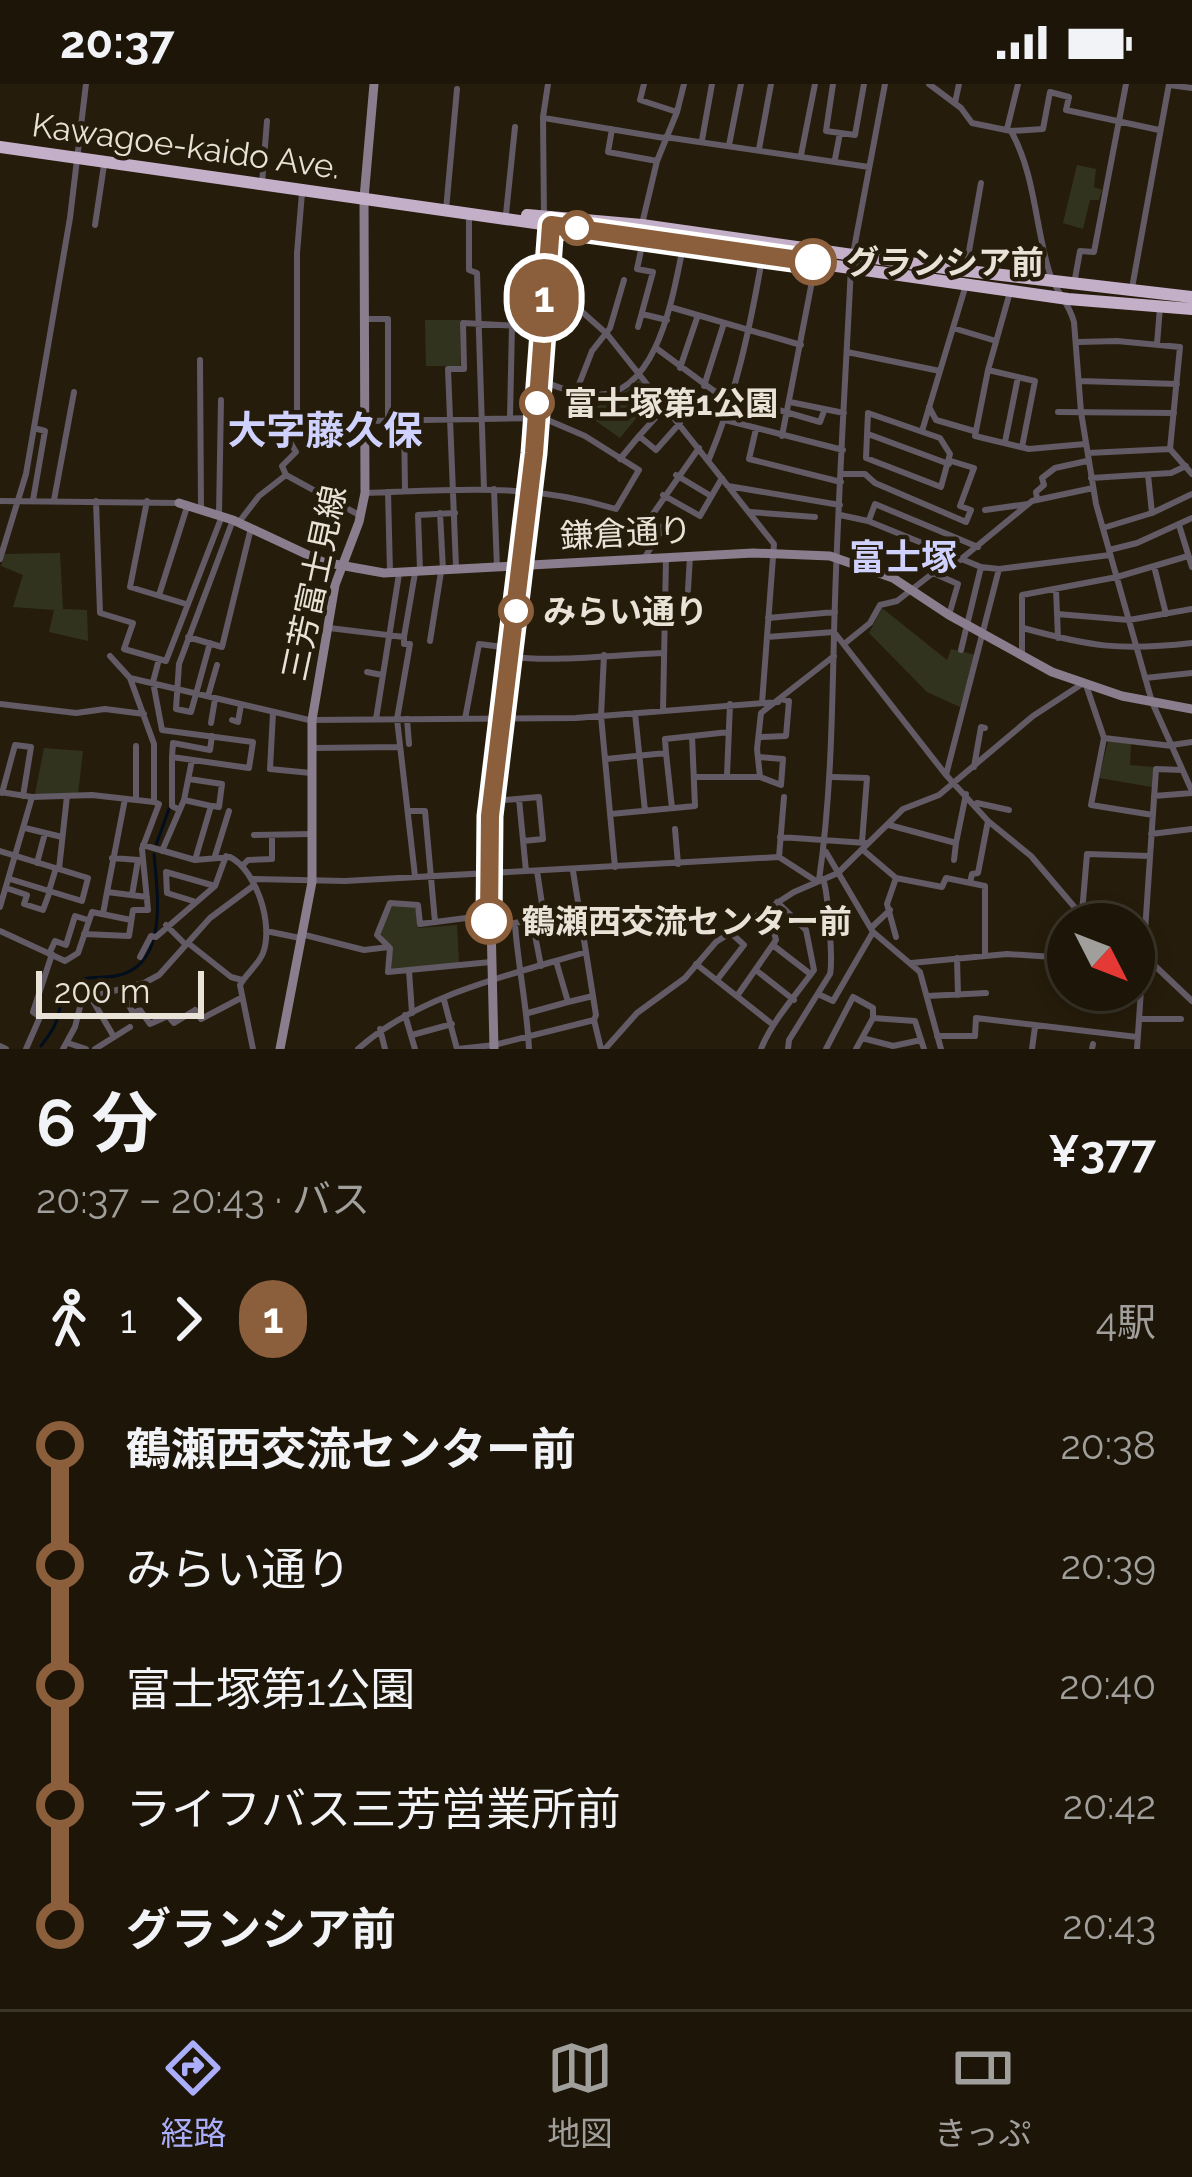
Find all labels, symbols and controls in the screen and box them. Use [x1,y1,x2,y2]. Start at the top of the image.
text: 20:37 [60,16,174,69]
street label: Kawagoe-kaido Ave. [30,105,342,187]
unlabelled marker [561,212,593,244]
marker: グランシア前 [791,240,835,284]
place label: グランシア前 [846,243,1044,282]
line badge: 1 [505,259,583,337]
text: 1 [534,273,554,322]
place label: 富士塚第1公園 [564,384,778,423]
marker: 富士塚第1公園 [521,387,553,419]
district label: 大字藤久保 [227,407,423,453]
street label: 三芳富士見線 [274,482,354,684]
street label: 鎌倉通り [559,510,693,556]
district label: 富士塚 [849,536,957,578]
place label: みらい通り [543,592,708,631]
marker: みらい通り [500,595,532,627]
marker: 鶴瀬西交流センター前 [467,899,511,943]
place label: 鶴瀬西交流センター前 [522,902,852,941]
north arrow [1047,903,1155,1011]
map controls [1047,903,1155,1011]
scale bar [36,965,204,1018]
text: 200 m [54,972,150,1011]
text: 6 分 [36,1084,158,1161]
text: ¥377 [1048,1125,1156,1178]
text: 20:37 – 20:43 · バス [36,1176,370,1222]
icon: walk [36,1286,102,1352]
icon: forward [155,1286,221,1352]
text: 1 [263,1294,283,1343]
text: 1 [120,1296,137,1342]
text: 4駅 [1096,1299,1156,1345]
text: 20:38 [1061,1422,1156,1468]
text: 鶴瀬西交流センター前 [126,1423,576,1476]
text: 20:39 [1061,1542,1156,1588]
text: みらい通り [126,1543,351,1596]
text: 20:40 [1059,1662,1156,1708]
text: 富士塚第1公園 [126,1663,415,1716]
text: 20:42 [1063,1782,1156,1828]
text: ライフバス三芳営業所前 [126,1783,621,1836]
text: 20:43 [1062,1902,1156,1948]
text: グランシア前 [126,1903,396,1956]
tab: 経路 [160,2035,226,2155]
tab: 地図 [547,2035,613,2155]
tab: きっぷ [934,2035,1032,2155]

